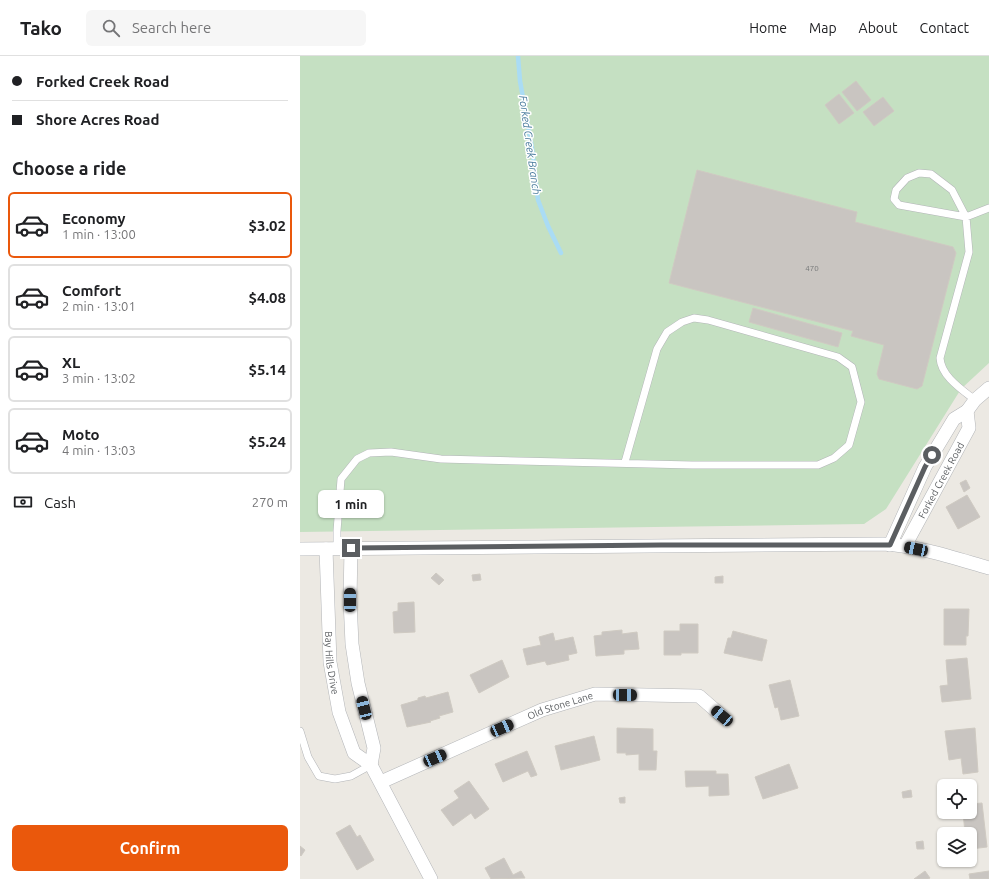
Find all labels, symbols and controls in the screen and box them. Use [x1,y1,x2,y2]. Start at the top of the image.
search box [86,10,366,46]
text: Tako [20,17,62,39]
icon: search [100,17,122,39]
text: Search here [132,19,211,36]
text: Home [749,20,787,36]
text: Map [809,20,837,36]
text: About [859,20,898,36]
text: Contact [920,20,969,36]
text: Forked Creek Road [36,73,169,90]
water label: Forked Creek Branch [517,95,543,195]
text: Shore Acres Road [36,111,159,128]
text: Choose a ride [12,158,126,178]
icon: car [14,207,50,243]
text: Economy [62,210,126,227]
text: $3.02 [248,217,286,234]
text: 1 min · 13:00 [62,227,136,241]
house number: 470 [805,264,819,273]
icon: car [14,279,50,315]
text: Comfort [62,282,121,299]
text: $4.08 [248,289,286,306]
text: 2 min · 13:01 [62,299,136,313]
icon: car [14,351,50,387]
text: XL [62,354,80,371]
text: $5.14 [248,361,286,378]
text: 3 min · 13:02 [62,371,136,385]
icon: car [14,423,50,459]
text: Moto [62,426,100,443]
text: $5.24 [248,433,286,450]
street label: Forked Creek Road [916,440,966,520]
text: 4 min · 13:03 [62,443,136,457]
route start [923,446,941,464]
callout: 1 min [318,490,384,518]
icon: cash [12,491,34,513]
text: Cash [44,494,76,511]
text: 270 m [252,495,288,509]
text: 1 min [335,497,367,511]
route end [342,539,360,557]
car [903,541,929,557]
car [344,588,356,612]
street label: Bay Hills Drive [323,631,341,695]
street label: Old Stone Lane [525,689,594,721]
car [613,689,637,701]
car [355,695,373,721]
car [709,704,735,728]
car [489,718,515,738]
car [422,748,448,768]
map controls [937,779,977,867]
button: locate [937,779,977,819]
button: Confirm [12,825,288,871]
button: layers [937,827,977,867]

